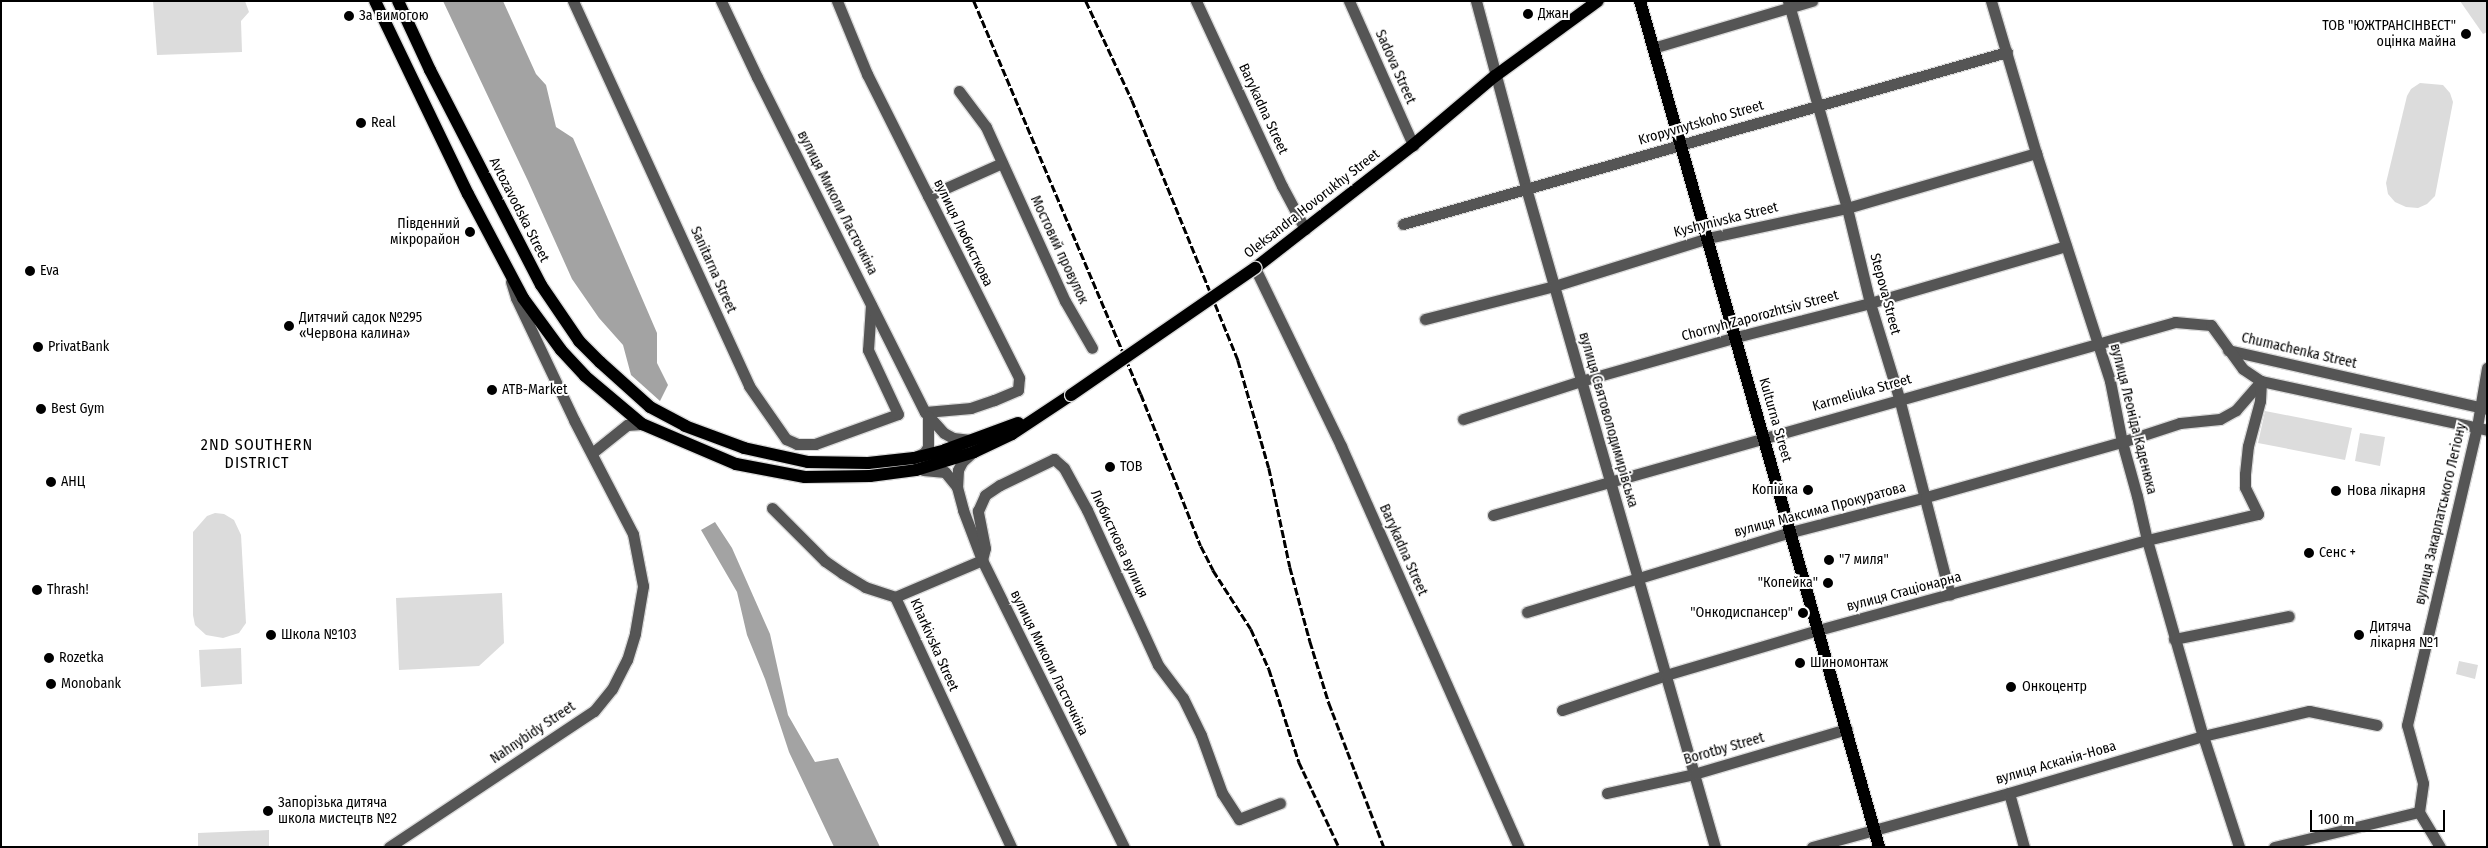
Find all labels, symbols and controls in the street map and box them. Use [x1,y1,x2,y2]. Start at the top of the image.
place label: Джан [1538,6,1569,22]
place label: За вимогою [359,8,429,24]
marker: Джан [1522,8,1534,20]
marker: За вимогою [343,10,355,22]
place label: ТОВ "ЮЖТРАНСІНВЕСТ" оцінка майна [2322,18,2456,50]
street label: Sadova Street [1371,27,1419,107]
marker: ТОВ "ЮЖТРАНСІНВЕСТ" оцінка майна [2460,28,2472,40]
street label: Barykadna Street [1235,61,1291,157]
street label: Kropyvnytskoho Street [1636,97,1766,149]
place label: Real [371,115,396,131]
marker: Real [355,117,367,129]
street label: вулиця Миколи Ласточкіна [793,128,881,278]
street label: Oleksandra Hovorukhy Street [1241,146,1383,262]
street label: Avtozavodska Street [485,155,553,265]
street label: вулиця Любисткова [930,177,996,289]
street label: Мостовий провулок [1027,193,1091,307]
street label: Kyshynivska Street [1672,199,1780,241]
place label: Південний мікрорайон [390,216,460,248]
street label: Sanitarna Street [686,224,740,316]
marker: Південний мікрорайон [464,226,476,238]
street label: Stepova Street [1866,251,1904,337]
place label: Eva [40,263,59,279]
marker: Eva [24,265,36,277]
street label: Chornyh Zaporozhtsiv Street [1680,287,1840,345]
place label: Дитячий садок №295 «Червона калина» [299,310,422,342]
marker: Дитячий садок №295 «Червона калина» [283,320,295,332]
street label: вулиця Святоволодимирівська [1575,330,1641,510]
street label: Chumachenka Street [2240,330,2358,372]
place label: PrivatBank [48,339,109,355]
marker: PrivatBank [32,341,44,353]
street label: вулиця Леоніда Каденюка [2106,342,2160,496]
street label: Karmeliuka Street [1811,371,1913,415]
street label: Kulturna Street [1755,376,1795,464]
place label: ATB-Market [502,382,568,398]
marker: ATB-Market [486,384,498,396]
place label: Best Gym [51,401,104,417]
marker: Best Gym [35,403,47,415]
street label: вулиця Закарпатського Легіону [2412,422,2470,606]
district label: 2ND SOUTHERN DISTRICT [199,435,315,473]
place label: ТОВ [1120,459,1142,475]
marker: ТОВ [1104,461,1116,473]
place label: АНЦ [61,474,85,490]
marker: АНЦ [45,476,57,488]
street label: вулиця Максима Прокуратова [1732,479,1908,541]
place label: Копійка [1752,482,1798,498]
place label: Нова лікарня [2347,483,2426,499]
marker: Копійка [1802,484,1814,496]
marker: Нова лікарня [2329,484,2343,498]
street label: Любисткова вулиця [1087,487,1151,601]
street label: Barykadna Street [1375,502,1431,598]
place label: Сенс + [2319,545,2356,561]
marker: Сенс + [2303,547,2315,559]
place label: "7 миля" [1839,552,1889,568]
marker: "7 миля" [1823,554,1835,566]
street label: вулиця Стаціонарна [1845,569,1963,615]
place label: "Копейка" [1758,575,1818,591]
marker: "Копейка" [1822,577,1834,589]
place label: Thrash! [47,582,89,598]
marker: Thrash! [31,584,43,596]
street label: вулиця Миколи Ласточкіна [1006,588,1092,738]
street label: Kharkivska Street [906,596,962,694]
place label: "Онкодиспансер" [1690,605,1793,621]
marker: "Онкодиспансер" [1797,607,1809,619]
place label: Дитяча лікарня №1 [2370,619,2439,652]
place label: Школа №103 [281,627,357,643]
marker: Дитяча лікарня №1 [2352,628,2366,642]
marker: Школа №103 [265,629,277,641]
place label: Rozetka [59,650,104,666]
marker: Rozetka [43,652,55,664]
place label: Шиномонтаж [1810,655,1888,671]
marker: Шиномонтаж [1794,657,1806,669]
place label: Monobank [61,676,121,692]
marker: Monobank [45,678,57,690]
place label: Онкоцентр [2022,679,2087,695]
marker: Онкоцентр [2004,680,2018,694]
street label: Nahnybidy Street [487,698,579,768]
street label: Borotby Street [1682,730,1766,768]
street label: вулиця Асканія-Нова [1994,738,2118,788]
place label: Запорізька дитяча школа мистецтв №2 [278,795,397,828]
scale bar [2313,800,2448,832]
marker: Запорізька дитяча школа мистецтв №2 [262,805,274,817]
text: 100 m [2318,810,2355,828]

